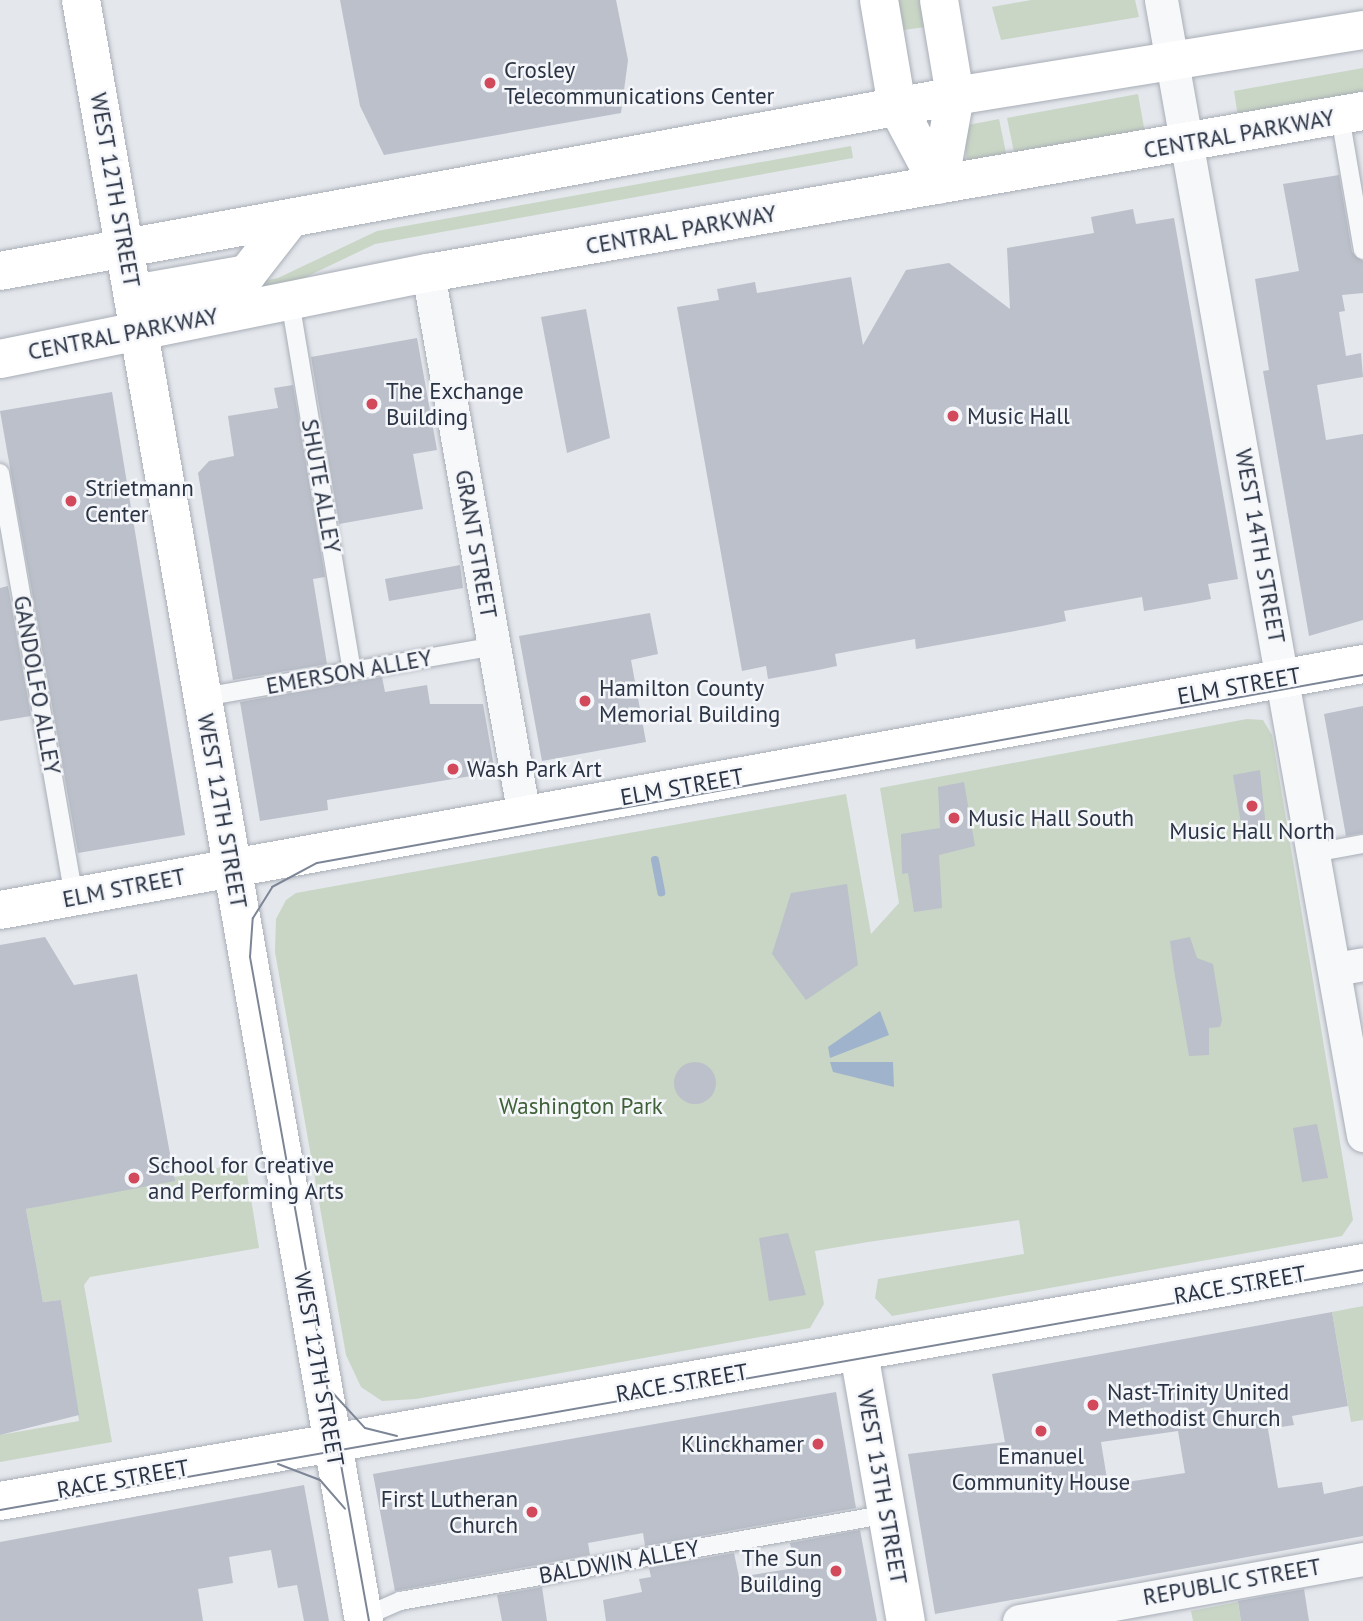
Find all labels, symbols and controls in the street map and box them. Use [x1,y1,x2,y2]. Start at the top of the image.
place label: Crosley Telecommunications Center [504,56,774,110]
marker: Crosley Telecommunications Center [482,75,498,91]
street label: WEST 12TH STREET [84,90,146,290]
street label: CENTRAL PARKWAY [1141,104,1337,164]
street label: CENTRAL PARKWAY [583,200,779,260]
street label: CENTRAL PARKWAY [25,302,221,366]
place label: The Exchange Building [386,377,524,431]
marker: The Exchange Building [364,396,380,412]
place label: Music Hall [967,402,1070,430]
marker: Music Hall [945,408,961,424]
street label: SHUTE ALLEY [296,416,346,556]
street label: WEST 14TH STREET [1229,446,1291,646]
street label: GRANT STREET [449,467,503,621]
place label: Strietmann Center [85,474,194,528]
marker: Strietmann Center [63,493,79,509]
street label: GANDOLFO ALLEY [8,593,66,777]
street label: EMERSON ALLEY [264,644,434,700]
street label: ELM STREET [1175,662,1303,710]
place label: Hamilton County Memorial Building [599,674,780,728]
marker: Hamilton County Memorial Building [577,693,593,709]
street label: WEST 12TH STREET [191,711,253,911]
place label: Wash Park Art [467,755,603,783]
marker: Wash Park Art [445,761,461,777]
street label: ELM STREET [618,763,746,811]
marker: Music Hall North [1244,798,1260,814]
place label: Music Hall South [968,804,1135,832]
marker: Music Hall South [946,810,962,826]
place label: Music Hall North [1169,817,1335,845]
street label: ELM STREET [60,863,188,913]
park label: Washington Park [499,1092,663,1120]
place label: School for Creative and Performing Arts [148,1151,345,1205]
marker: School for Creative and Performing Arts [126,1170,142,1186]
street label: RACE STREET [1172,1260,1308,1310]
street label: WEST 12TH STREET [288,1269,350,1469]
street label: RACE STREET [614,1358,750,1408]
place label: Nast-Trinity United Methodist Church [1107,1378,1290,1432]
street label: WEST 13TH STREET [851,1387,913,1587]
marker: Nast-Trinity United Methodist Church [1085,1397,1101,1413]
marker: Emanuel Community House [1033,1423,1049,1439]
place label: Klinckhamer [681,1430,804,1458]
marker: Klinckhamer [810,1436,826,1452]
place label: Emanuel Community House [951,1442,1131,1496]
street label: RACE STREET [55,1454,191,1504]
place label: First Lutheran Church [381,1485,518,1539]
marker: First Lutheran Church [524,1504,540,1520]
street label: BALDWIN ALLEY [536,1534,702,1590]
place label: The Sun Building [740,1544,822,1598]
street label: REPUBLIC STREET [1140,1553,1324,1611]
marker: The Sun Building [828,1563,844,1579]

